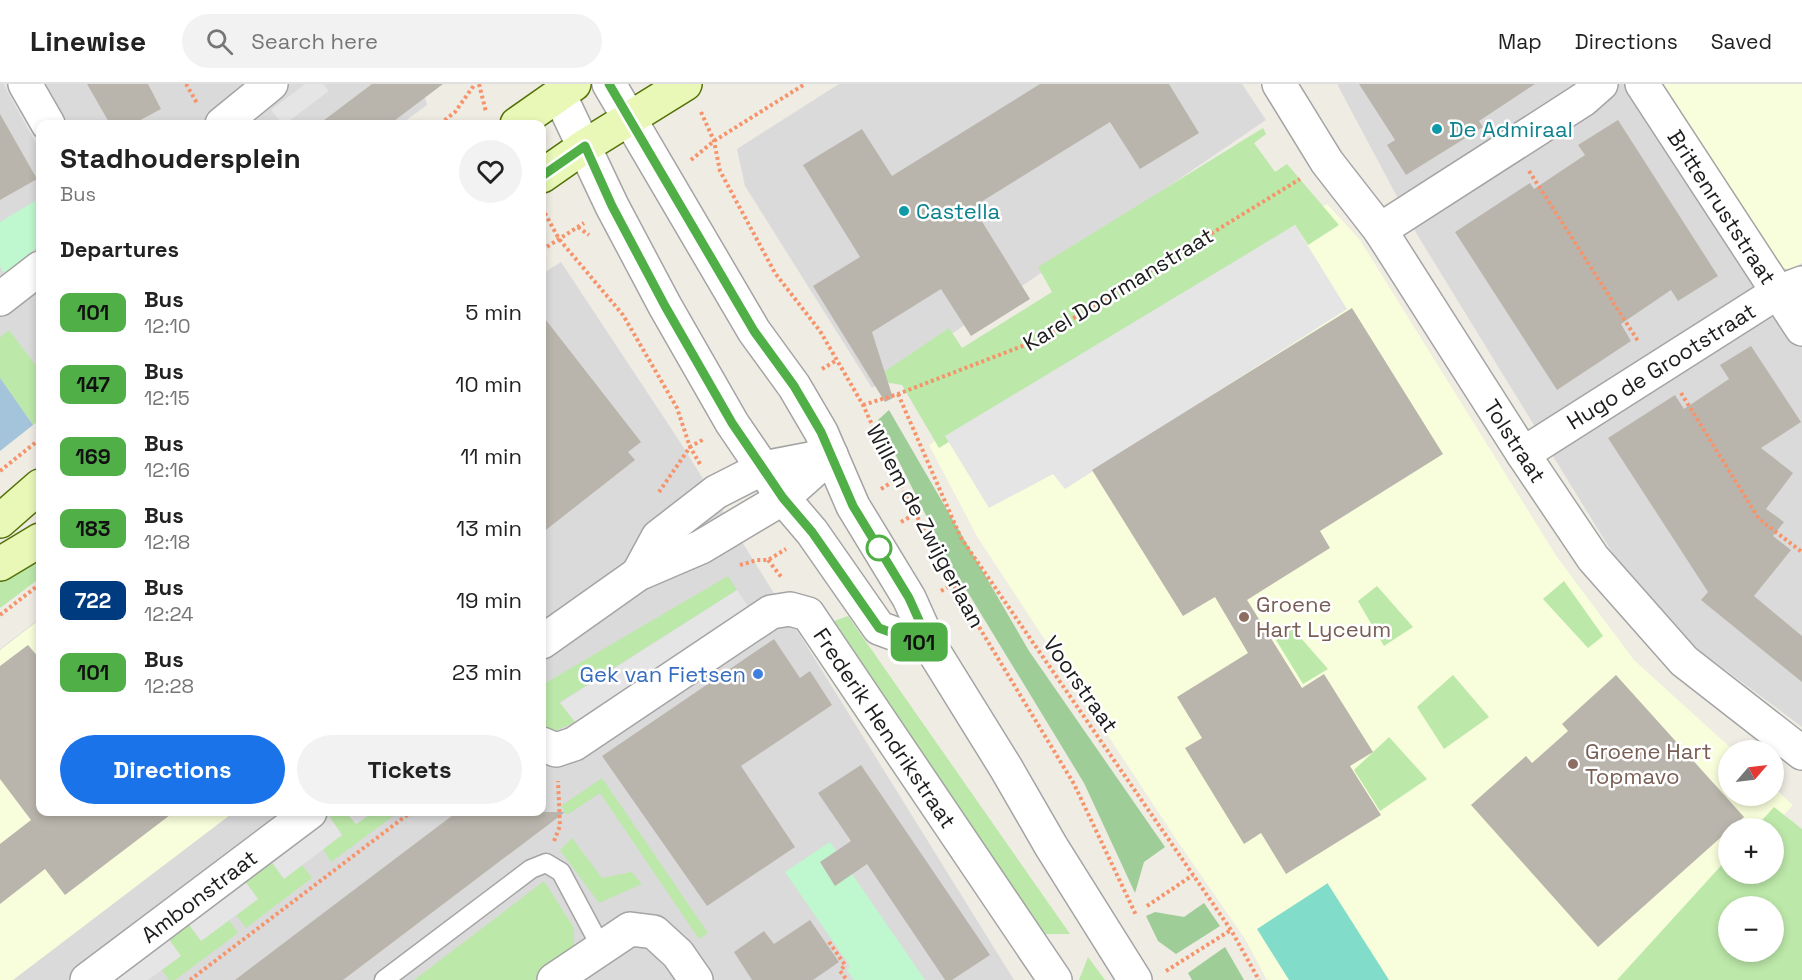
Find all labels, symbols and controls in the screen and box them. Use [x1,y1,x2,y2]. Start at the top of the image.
search box [182,14,602,68]
text: Linewise [30,23,146,59]
icon: search [203,25,236,58]
text: Search here [251,27,378,55]
text: Map [1498,28,1542,55]
text: Directions [1575,28,1678,55]
text: Saved [1711,28,1772,55]
place label: De Admiraal [1449,115,1573,143]
marker: De Admiraal [1430,122,1444,136]
street label: Brittenruststraat [1661,124,1783,290]
text: Stadhoudersplein [60,140,301,176]
button: heart [459,140,522,203]
text: Bus [60,181,96,207]
place label: Castella [916,197,1001,225]
marker: Castella [897,204,911,218]
street label: Karel Doormanstraat [1018,221,1218,357]
text: Departures [60,235,179,263]
text: Bus [144,285,184,313]
street label: Hugo de Grootstraat [1561,296,1761,436]
text: 5 min [465,298,522,326]
text: 101 [77,299,109,326]
text: 12:10 [144,313,191,339]
text: Bus [144,357,184,385]
text: 10 min [455,370,522,398]
text: 147 [76,371,110,398]
text: 12:15 [144,385,190,411]
street label: Tolstraat [1478,394,1552,488]
street label: Willem de Zwijgerlaan [860,419,992,633]
text: Bus [144,429,184,457]
text: 11 min [460,442,522,470]
text: 169 [75,443,111,470]
text: 12:16 [144,457,190,483]
text: Bus [144,501,184,529]
text: 13 min [456,514,522,542]
text: 183 [76,515,110,542]
text: 12:18 [144,529,190,555]
unlabelled marker [866,535,892,561]
text: Bus [144,573,184,601]
text: 19 min [456,586,522,614]
text: 722 [75,587,111,614]
place label: Groene Hart Lyceum [1256,590,1391,643]
text: 12:24 [144,601,193,627]
marker: Groene Hart Lyceum [1237,610,1251,624]
street label: Frederik Hendrikstraat [808,622,962,834]
line badge: 101 [884,622,954,662]
text: 101 [903,629,935,656]
street label: Voorstraat [1037,630,1125,738]
text: Bus [144,645,184,673]
text: 23 min [452,658,522,686]
text: 101 [77,659,109,686]
place label: Gek van Fietsen [580,660,746,688]
marker: Gek van Fietsen [751,667,765,681]
text: 12:28 [144,673,194,699]
button: Directions [60,735,285,804]
button: Tickets [297,735,522,804]
place label: Groene Hart Topmavo [1585,737,1712,790]
north arrow [1718,740,1784,806]
map controls [1718,740,1784,962]
marker: Groene Hart Topmavo [1566,757,1580,771]
button: + [1718,818,1784,884]
street label: Ambonstraat [135,843,263,949]
button: − [1718,896,1784,962]

